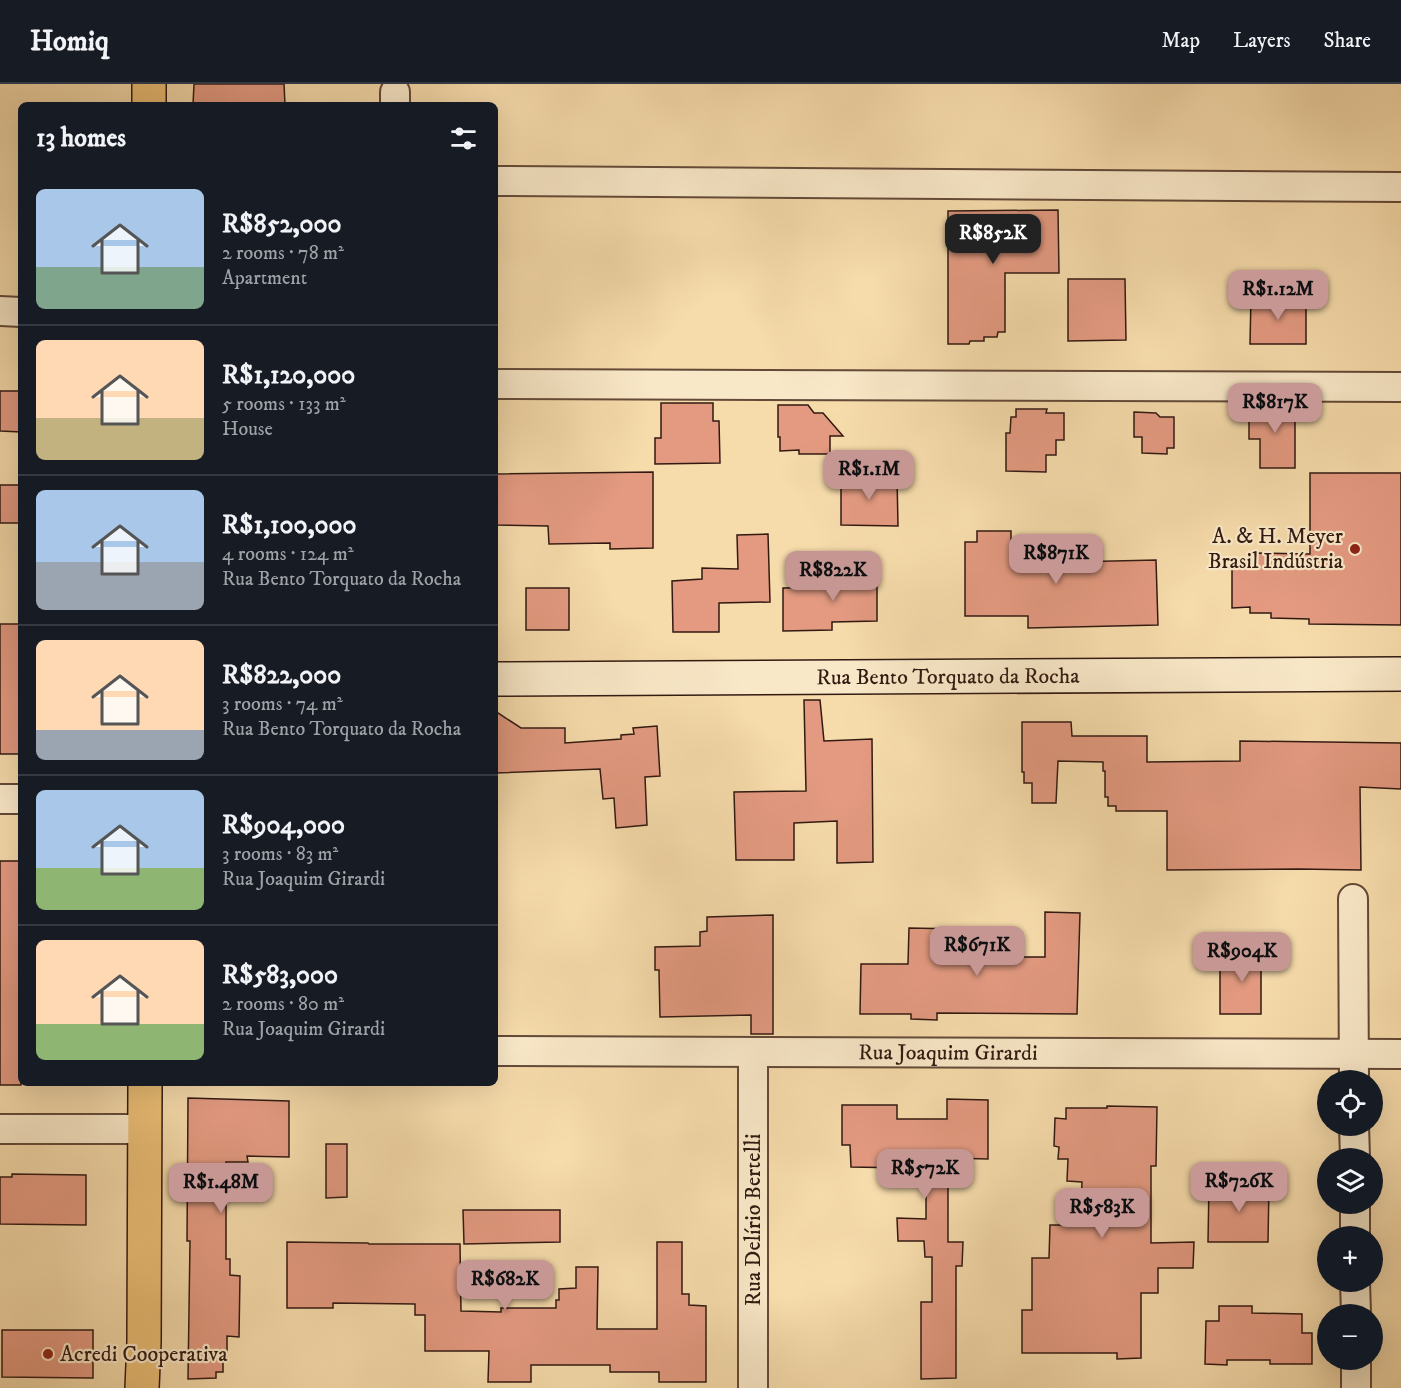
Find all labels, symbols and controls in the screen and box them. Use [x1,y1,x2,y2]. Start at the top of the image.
text: Homiq [30,24,109,59]
text: Map [1161,28,1200,54]
text: Layers [1233,28,1291,54]
text: Share [1324,28,1371,54]
text: 13 homes [36,122,126,155]
icon: filters [447,122,480,155]
text: R$852,000 [222,208,341,241]
icon: home [84,213,156,285]
pin: R$852K [944,214,1042,265]
text: R$852K [959,221,1027,246]
text: 2 rooms · 78 m² [222,241,344,266]
text: Apartment [222,266,307,291]
pin: R$1.12M [1223,270,1333,321]
text: R$1.12M [1242,277,1314,302]
text: R$1,120,000 [222,359,355,392]
icon: home [84,364,156,436]
pin: R$817K [1226,383,1324,434]
text: R$817K [1242,390,1308,415]
text: 5 rooms · 133 m² [222,392,346,417]
text: House [222,417,273,442]
pin: R$1.1M [820,450,918,501]
text: R$1.1M [838,457,900,482]
text: R$1,100,000 [222,509,356,542]
icon: home [84,514,156,586]
place label: A. & H. Meyer Brasil Indústria [1208,523,1344,575]
pin: R$871K [1007,534,1105,585]
text: R$871K [1023,541,1089,566]
text: 4 rooms · 124 m² [222,542,354,567]
marker: A. & H. Meyer Brasil Indústria [1348,542,1362,556]
pin: R$822K [784,551,882,602]
text: R$822K [799,558,867,583]
text: Rua Bento Torquato da Rocha [222,567,461,592]
text: R$822,000 [222,659,341,692]
street label: Rua Bento Torquato da Rocha [816,662,1080,691]
icon: home [84,664,156,736]
text: 3 rooms · 74 m² [222,692,343,717]
text: Rua Bento Torquato da Rocha [222,717,461,742]
text: R$904,000 [222,809,345,842]
icon: home [84,814,156,886]
text: 3 rooms · 83 m² [222,842,338,867]
text: Rua Joaquim Girardi [222,867,385,892]
pin: R$671K [928,926,1026,977]
pin: R$904K [1193,932,1291,983]
text: R$671K [944,933,1010,958]
text: R$904K [1207,939,1277,964]
text: R$583,000 [222,959,338,992]
icon: home [84,964,156,1036]
text: 2 rooms · 80 m² [222,992,344,1017]
text: Rua Joaquim Girardi [222,1017,385,1042]
street label: Rua Joaquim Girardi [858,1039,1038,1066]
map controls [1317,1070,1383,1370]
button: locate [1317,1070,1383,1136]
street label: Rua Delírio Bertelli [740,1134,767,1306]
button: layers [1317,1148,1383,1214]
pin: R$572K [876,1149,974,1200]
text: R$572K [891,1156,959,1181]
pin: R$726K [1190,1162,1288,1213]
pin: R$1.48M [166,1163,276,1214]
text: R$726K [1204,1169,1274,1194]
text: R$1.48M [183,1170,259,1195]
pin: R$583K [1053,1188,1151,1239]
text: R$583K [1069,1195,1135,1220]
button: + [1317,1226,1383,1292]
pin: R$682K [456,1260,554,1311]
text: R$682K [471,1267,539,1292]
button: − [1317,1304,1383,1370]
place label: Acredi Cooperativa [60,1341,228,1368]
marker: Acredi Cooperativa [41,1347,55,1361]

